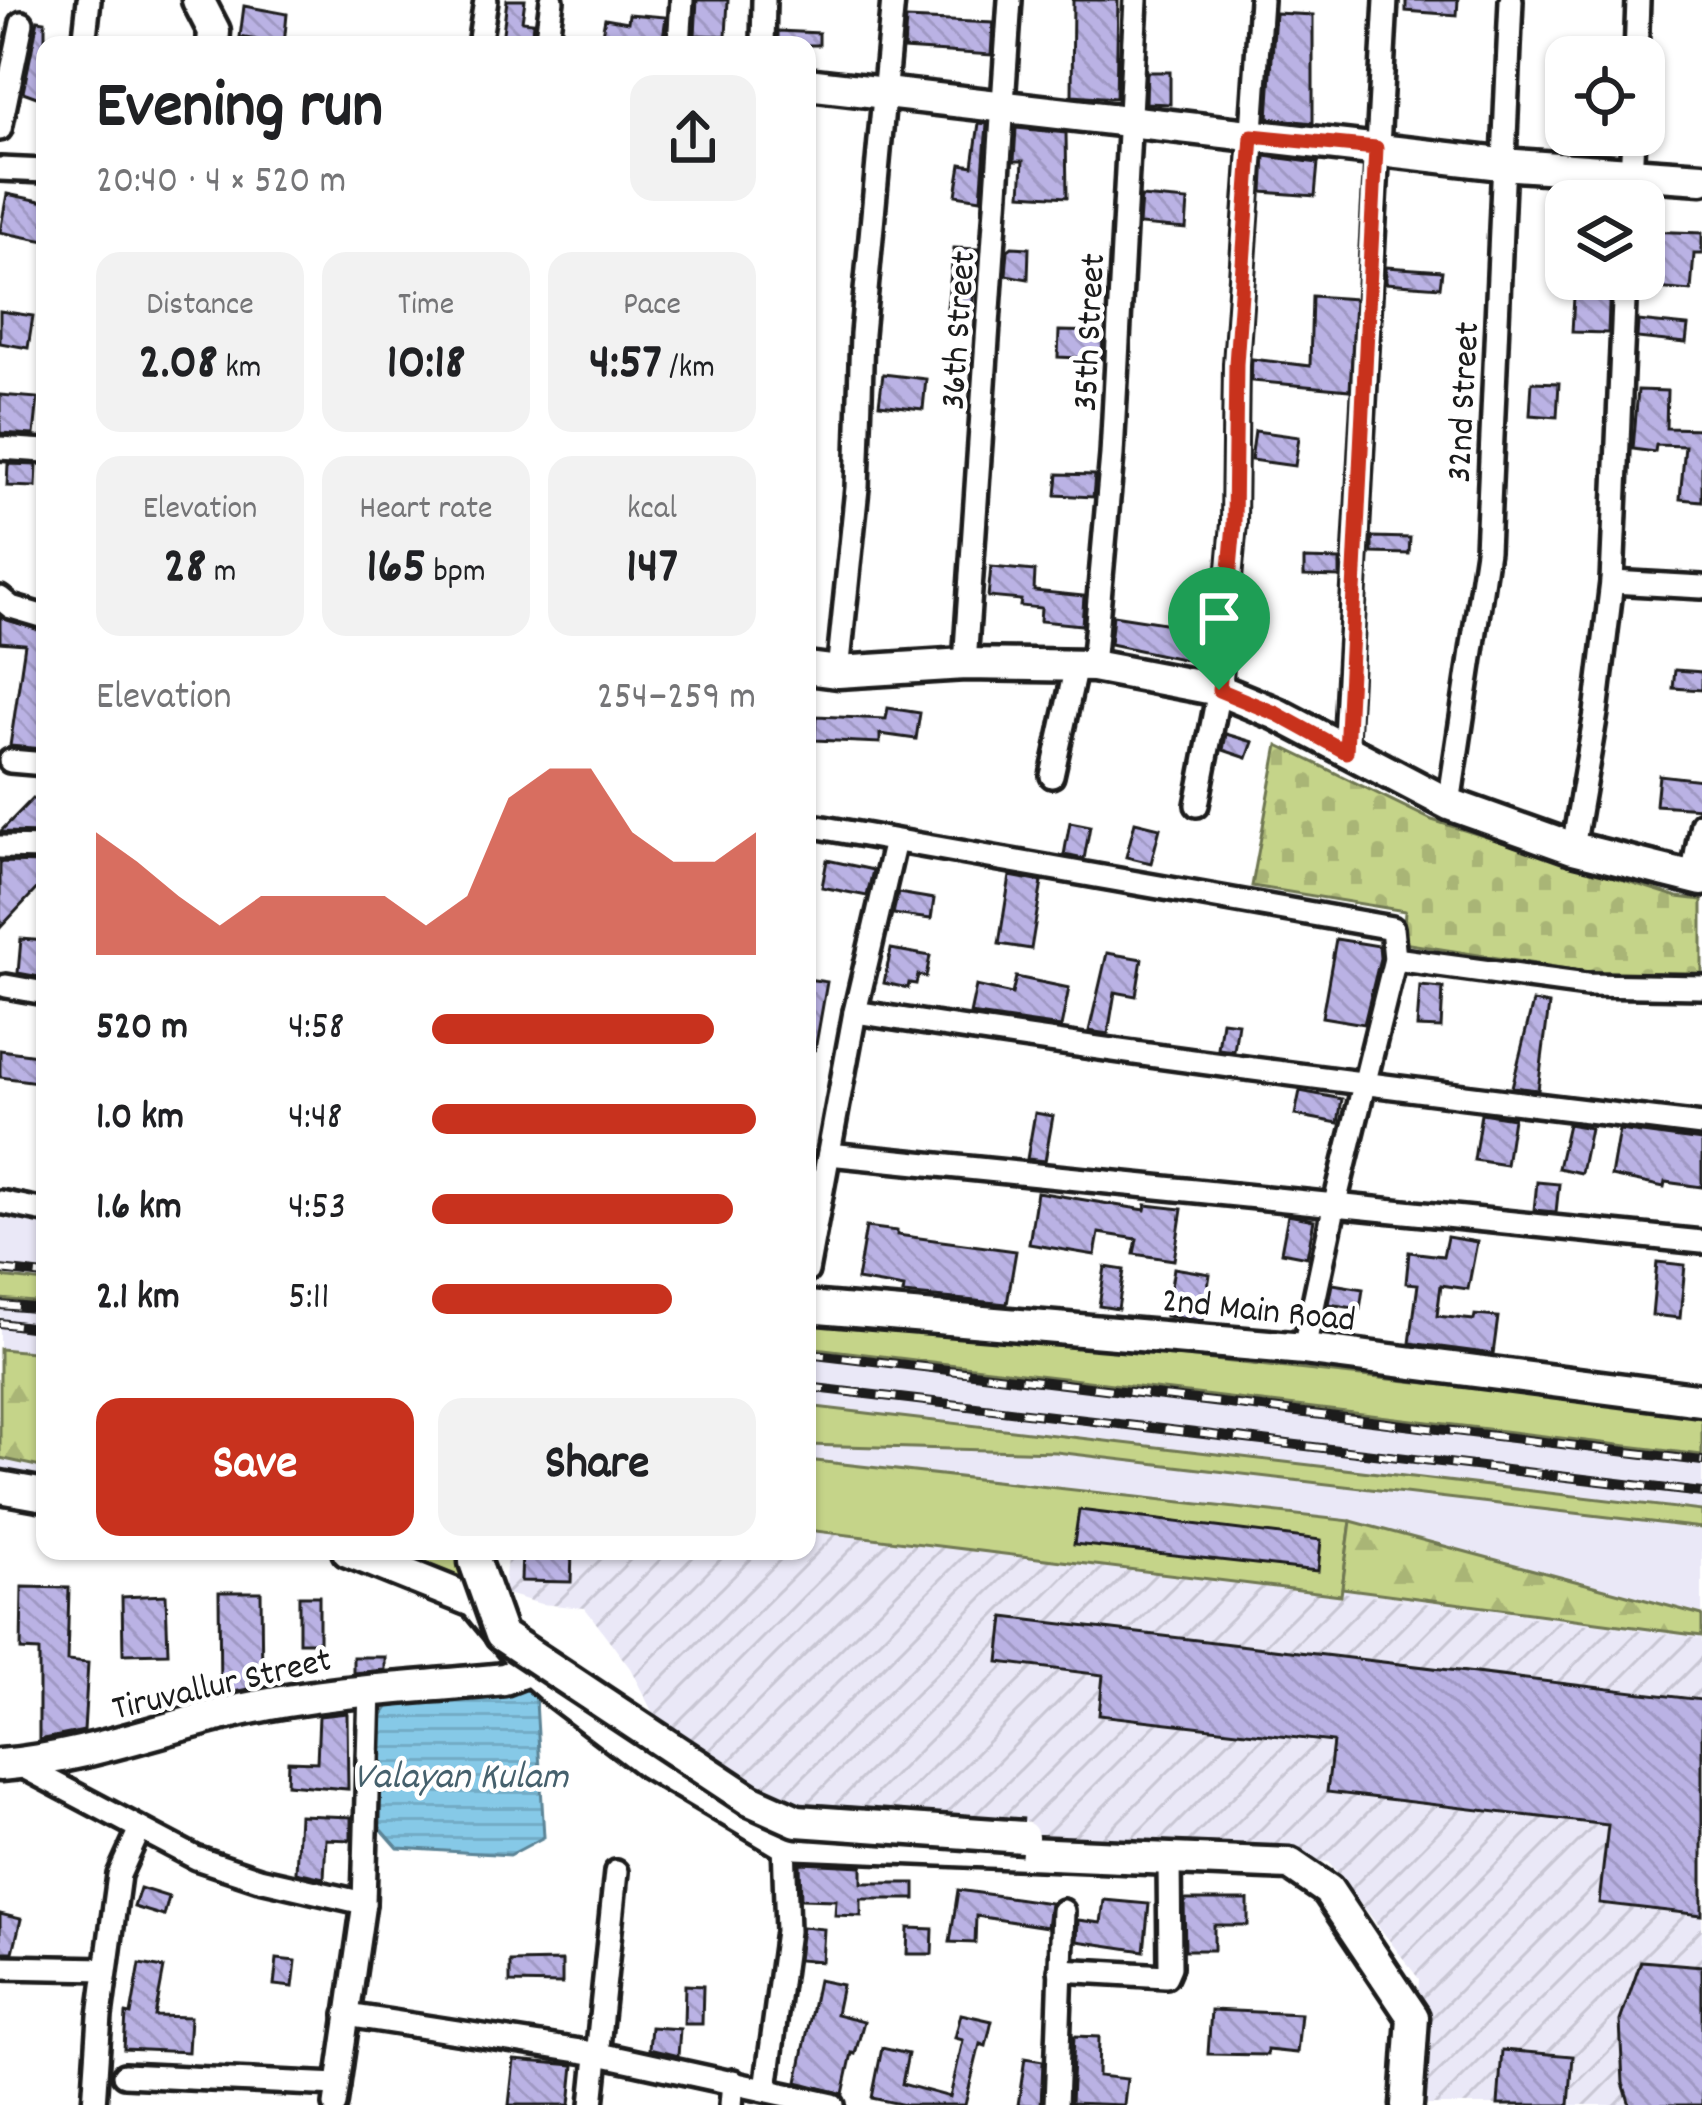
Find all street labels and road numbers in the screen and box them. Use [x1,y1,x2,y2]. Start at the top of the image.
street label: 36th Street [929,249,992,412]
street label: 35th Street [1062,252,1122,413]
street label: 32nd Street [1436,321,1496,484]
street label: 2nd Main Road [1159,1277,1358,1349]
street label: Tiruvallur Street [108,1636,337,1737]

